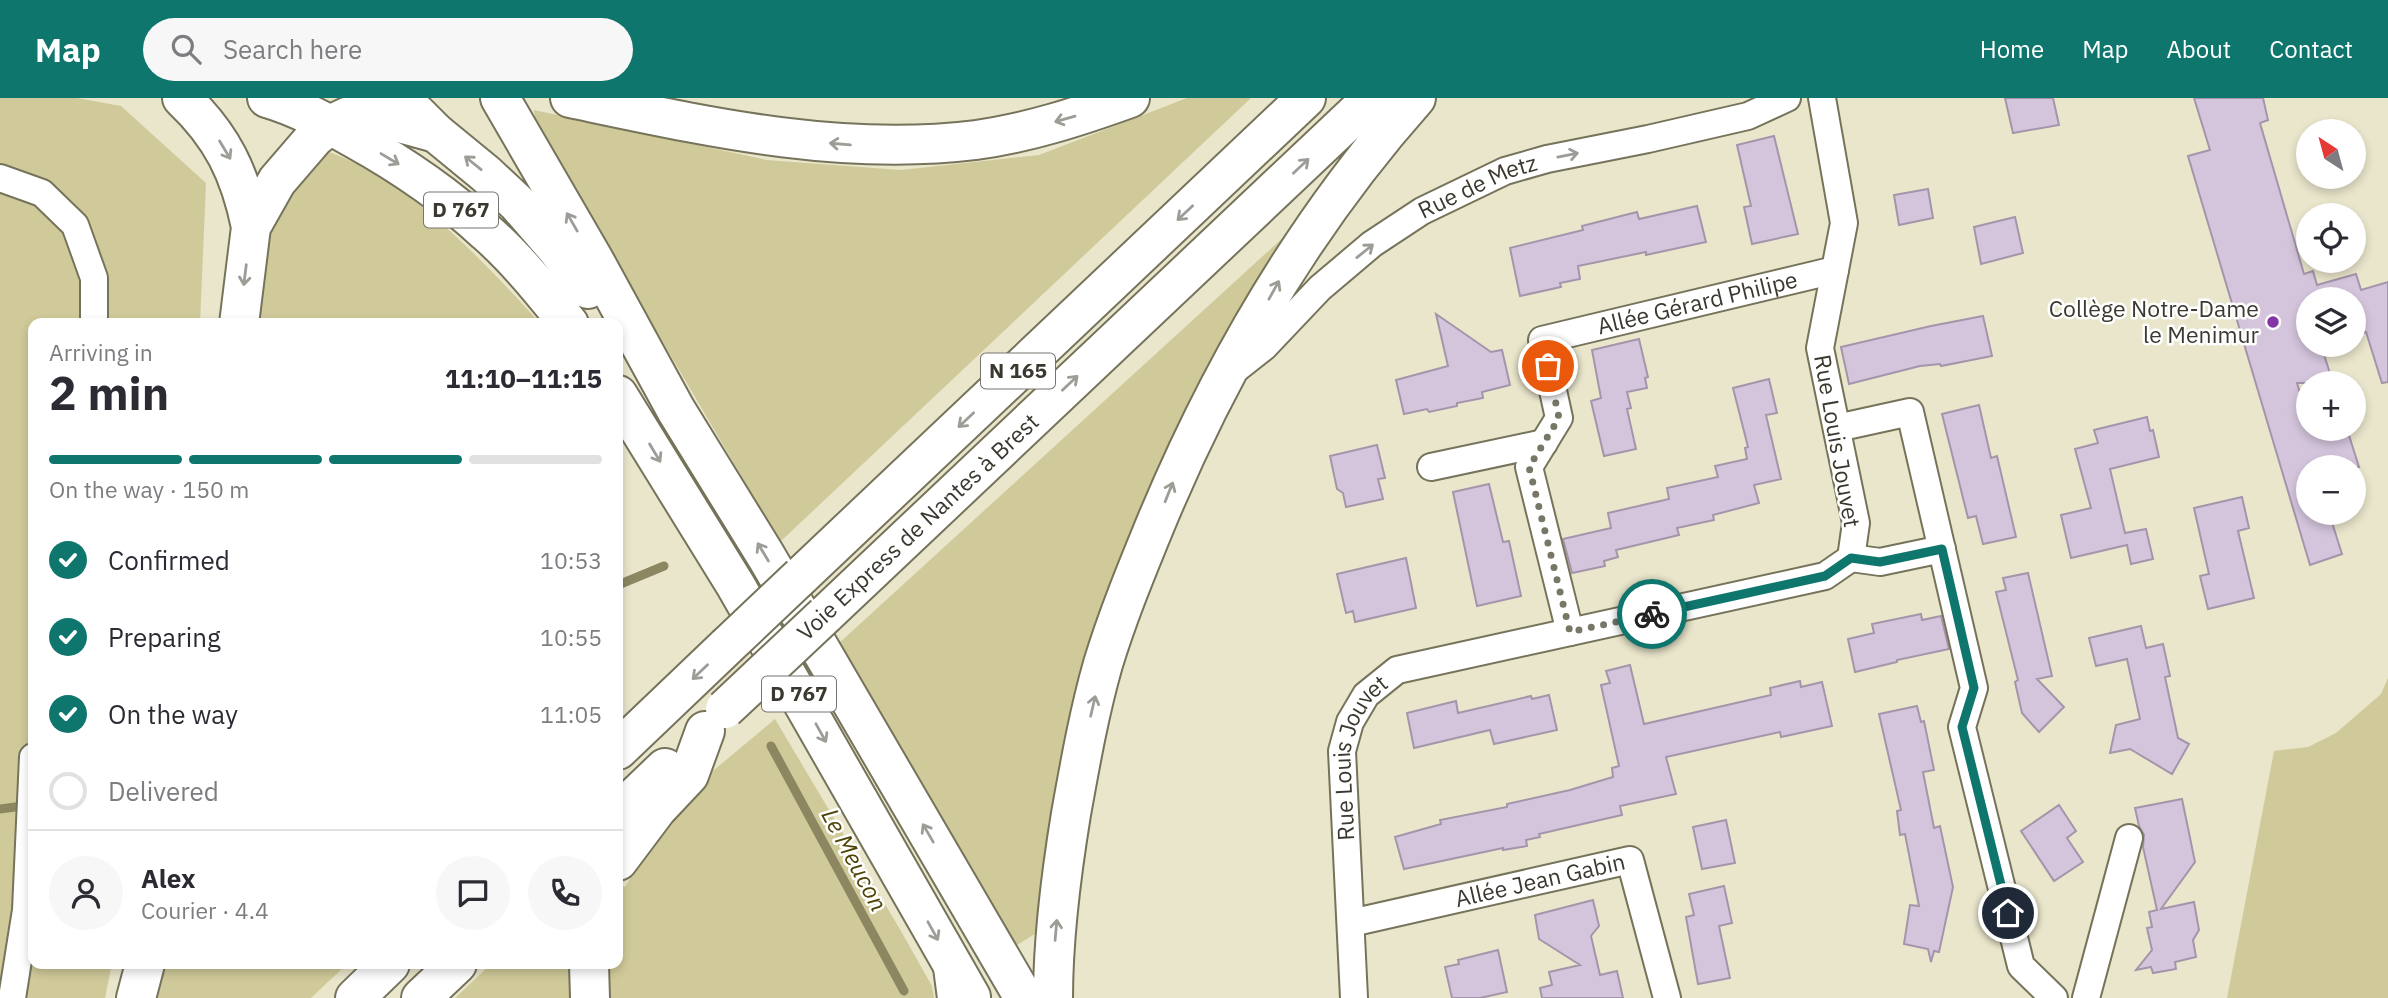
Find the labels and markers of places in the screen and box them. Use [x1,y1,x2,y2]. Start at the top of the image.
place label: Collège Notre-Dame le Menimur [2049,293,2260,349]
marker: Collège Notre-Dame le Menimur [2265,314,2281,330]
pin [1518,336,1578,396]
pin [1978,883,2038,943]

